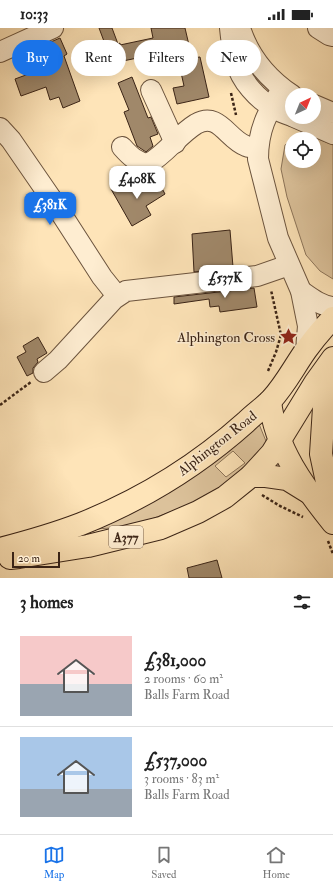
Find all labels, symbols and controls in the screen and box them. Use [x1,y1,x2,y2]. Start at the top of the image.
text: 10:33 [20,5,48,24]
chip: Buy [12,40,63,76]
chip: Rent [71,40,126,76]
chip: Filters [134,40,198,76]
chip: New [206,40,261,76]
north arrow [285,88,321,124]
map controls [285,88,321,168]
button: locate [285,132,321,168]
pin: £408K [109,166,165,200]
text: £408K [118,171,156,187]
pin: £381K [22,192,78,226]
text: £381K [33,197,67,213]
pin: £537K [197,265,253,299]
text: £537K [208,270,242,286]
place icon: Alphington Cross [278,327,298,347]
place label: Alphington Cross [176,329,275,347]
street label: Alphington Road [174,407,261,481]
road number: A377 [109,526,143,548]
scale bar [12,550,60,569]
text: 20 m [18,552,40,565]
icon: filters [291,591,313,613]
text: 3 homes [20,592,73,613]
text: £381,000 [144,650,206,671]
icon: home [52,652,100,700]
text: 2 rooms · 60 m² [144,671,223,687]
text: Balls Farm Road [144,687,230,703]
text: £537,000 [144,750,207,771]
icon: home [52,753,100,801]
text: 3 rooms · 83 m² [144,771,219,787]
text: Balls Farm Road [144,787,230,803]
tab: Map [43,844,65,881]
tab: Saved [151,844,176,881]
tab: Home [263,844,290,881]

